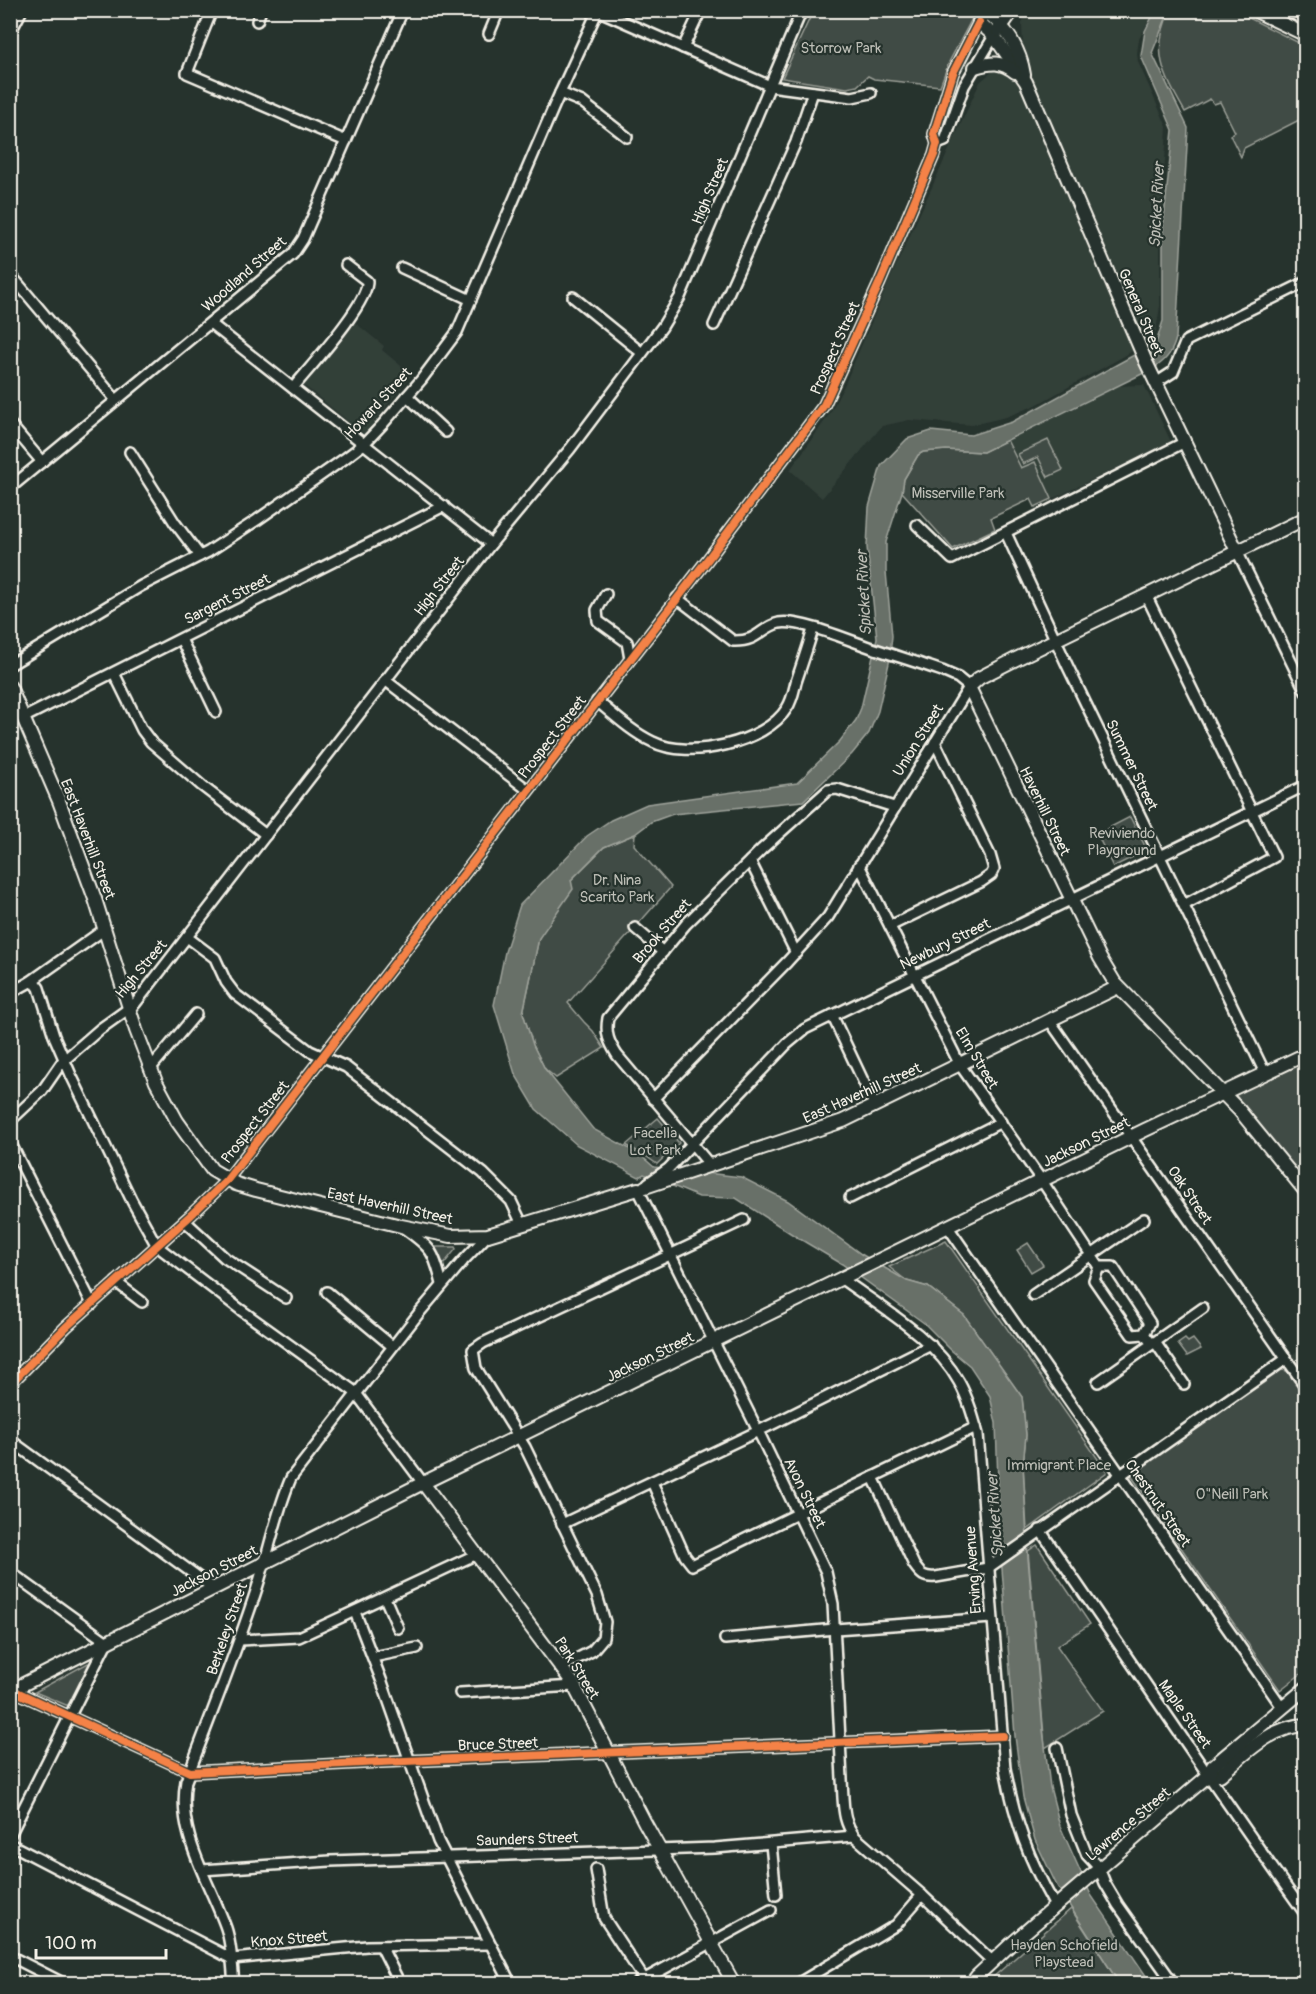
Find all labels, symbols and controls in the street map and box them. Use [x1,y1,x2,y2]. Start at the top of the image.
park label: Storrow Park [801,39,882,58]
street label: High Street [688,154,733,228]
water label: Spicket River [1145,159,1169,248]
street label: Woodland Street [198,232,291,316]
street label: General Street [1114,266,1168,359]
street label: Prospect Street [806,298,865,398]
street label: Howard Street [340,363,417,443]
park label: Misserville Park [911,484,1005,503]
water label: Spicket River [852,547,876,636]
street label: High Street [410,552,469,620]
street label: Sargent Street [181,569,274,629]
street label: Prospect Street [514,691,591,783]
street label: Union Street [889,700,949,780]
street label: Summer Street [1101,716,1162,815]
street label: Haverhill Street [1015,764,1075,860]
street label: East Haverhill Street [56,776,120,903]
park label: Reviviendo Playground [1087,824,1157,860]
park label: Dr. Nina Scarito Park [580,871,655,907]
street label: Brook Street [629,894,696,968]
street label: Newbury Street [897,914,994,975]
street label: High Street [111,935,172,1003]
street label: Elm Street [951,1024,1003,1093]
street label: East Haverhill Street [800,1058,925,1128]
street label: Prospect Street [217,1076,294,1168]
street label: Jackson Street [1039,1113,1134,1172]
park label: Facella Lot Park [629,1124,682,1160]
street label: Oak Street [1163,1162,1217,1229]
street label: East Haverhill Street [325,1184,455,1229]
street label: Jackson Street [603,1328,698,1387]
street label: Avon Street [779,1455,830,1532]
park label: Immigrant Place [1007,1456,1112,1475]
street label: Chestnut Street [1120,1456,1195,1551]
water label: Spicket River [982,1469,1008,1558]
park label: O"Neill Park [1196,1485,1269,1504]
street label: Erving Avenue [961,1525,986,1614]
street label: Jackson Street [168,1541,262,1601]
street label: Berkeley Street [203,1580,252,1678]
street label: Park Street [550,1633,604,1704]
street label: Maple Street [1154,1676,1216,1753]
street label: Bruce Street [458,1734,539,1755]
street label: Lawrence Street [1082,1783,1175,1865]
street label: Saunders Street [476,1828,579,1851]
scale bar [36,1922,166,1960]
street label: Knox Street [250,1927,329,1952]
text: 100 m [45,1932,97,1955]
park label: Hayden Schofield Playstead [1010,1936,1118,1972]

